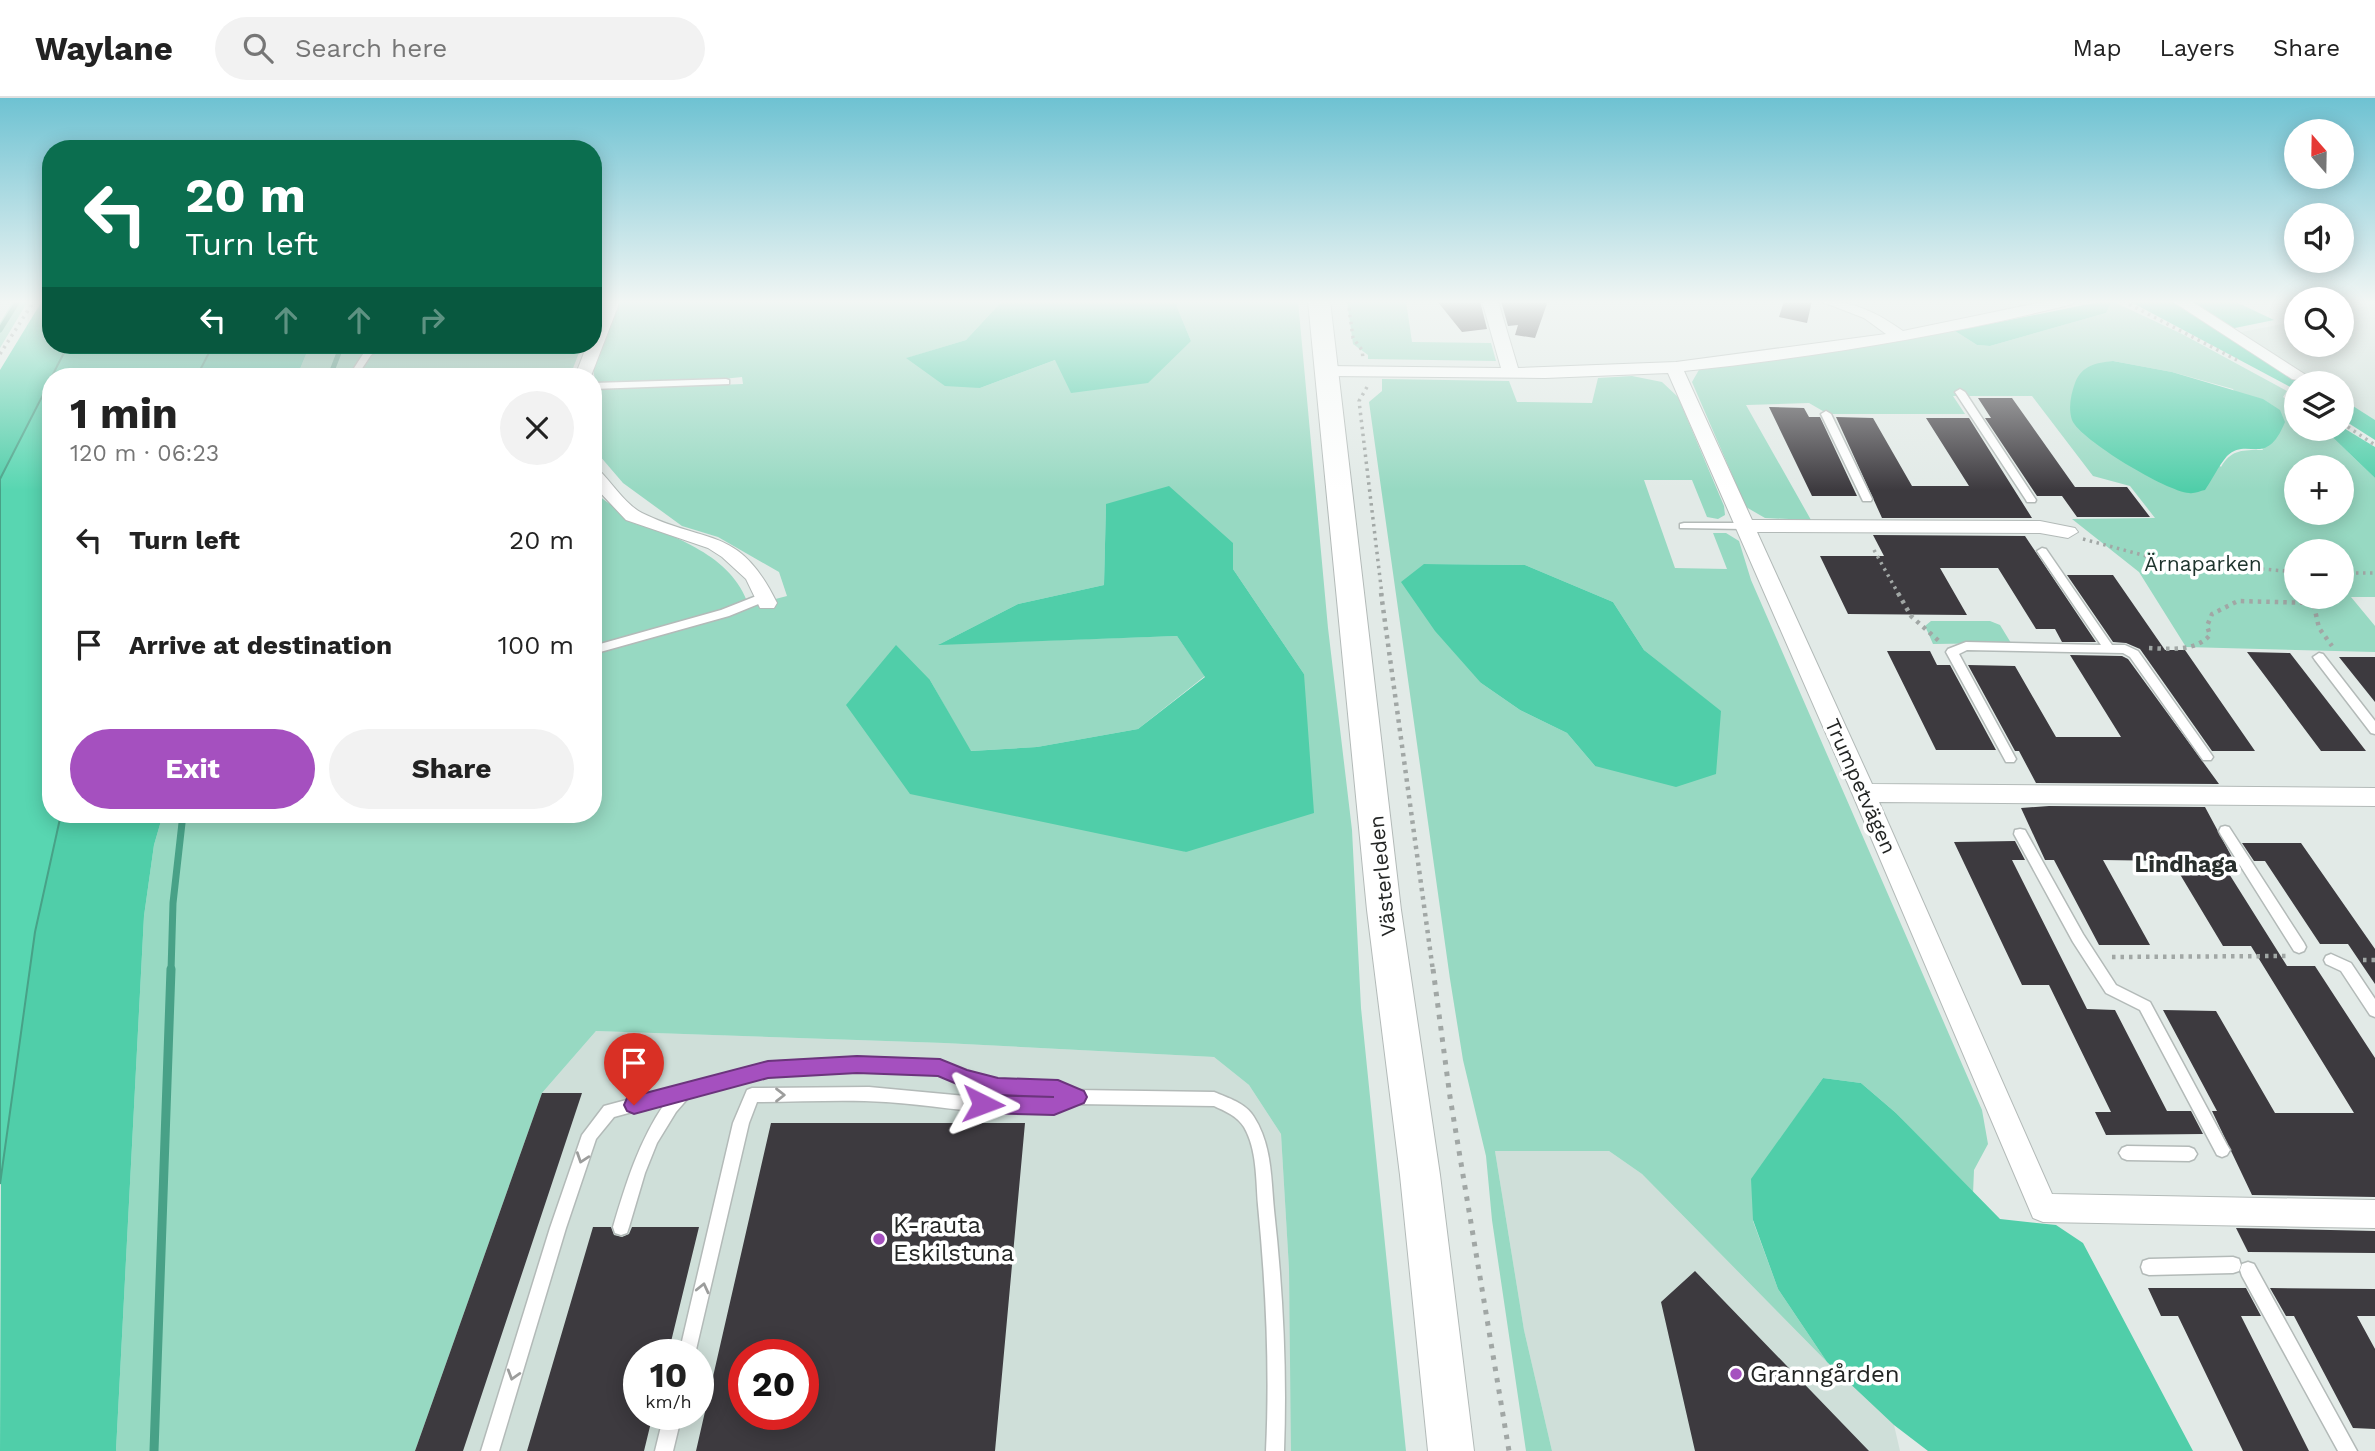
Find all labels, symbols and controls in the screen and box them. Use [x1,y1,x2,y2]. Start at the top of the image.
search box [215,17,705,80]
text: Waylane [35,29,173,68]
icon: search [239,29,277,67]
text: Search here [295,33,447,63]
text: Map [2073,34,2121,62]
text: Layers [2159,34,2235,62]
text: Share [2273,34,2340,62]
north arrow [2284,119,2354,189]
map controls [2284,119,2354,609]
text: 20 m [185,166,306,224]
icon: left [70,168,161,259]
button: sound [2284,203,2354,273]
text: Turn left [185,225,318,263]
button: search [2284,287,2354,357]
icon: left [194,301,232,339]
icon: ahead [267,301,305,339]
icon: ahead [340,301,378,339]
icon: right [413,301,451,339]
button: layers [2284,371,2354,441]
text: 1 min [70,389,178,438]
button: close [500,391,574,465]
text: 120 m · 06:23 [70,440,219,467]
button: + [2284,455,2354,525]
icon: left [70,521,108,559]
text: Turn left [129,525,240,555]
text: 20 m [509,525,574,555]
button: − [2284,539,2354,609]
park label: Ärnaparken [2144,551,2262,576]
icon: arrive [70,626,108,664]
text: Arrive at destination [129,630,392,660]
text: 100 m [498,630,574,660]
street label: Trumpetvägen [1820,715,1902,857]
button: Exit [70,729,315,809]
button: Share [329,729,574,809]
street label: Västerleden [1363,814,1401,938]
district label: Lindhaga [2134,851,2238,878]
pin [604,1033,664,1105]
icon: arrive [615,1044,653,1082]
position arrow [946,1067,1020,1141]
one-way arrow [775,1087,786,1103]
one-way arrow [576,1151,590,1163]
place label: K-rauta Eskilstuna [893,1211,1014,1267]
marker: K-rauta Eskilstuna [871,1231,887,1247]
one-way arrow [695,1282,709,1294]
speed limit sign: 20 [728,1339,819,1430]
text: 10 [650,1354,687,1396]
place label: Granngården [1750,1360,1900,1388]
marker: Granngården [1728,1366,1744,1382]
one-way arrow [507,1368,522,1380]
text: km/h [645,1391,692,1412]

